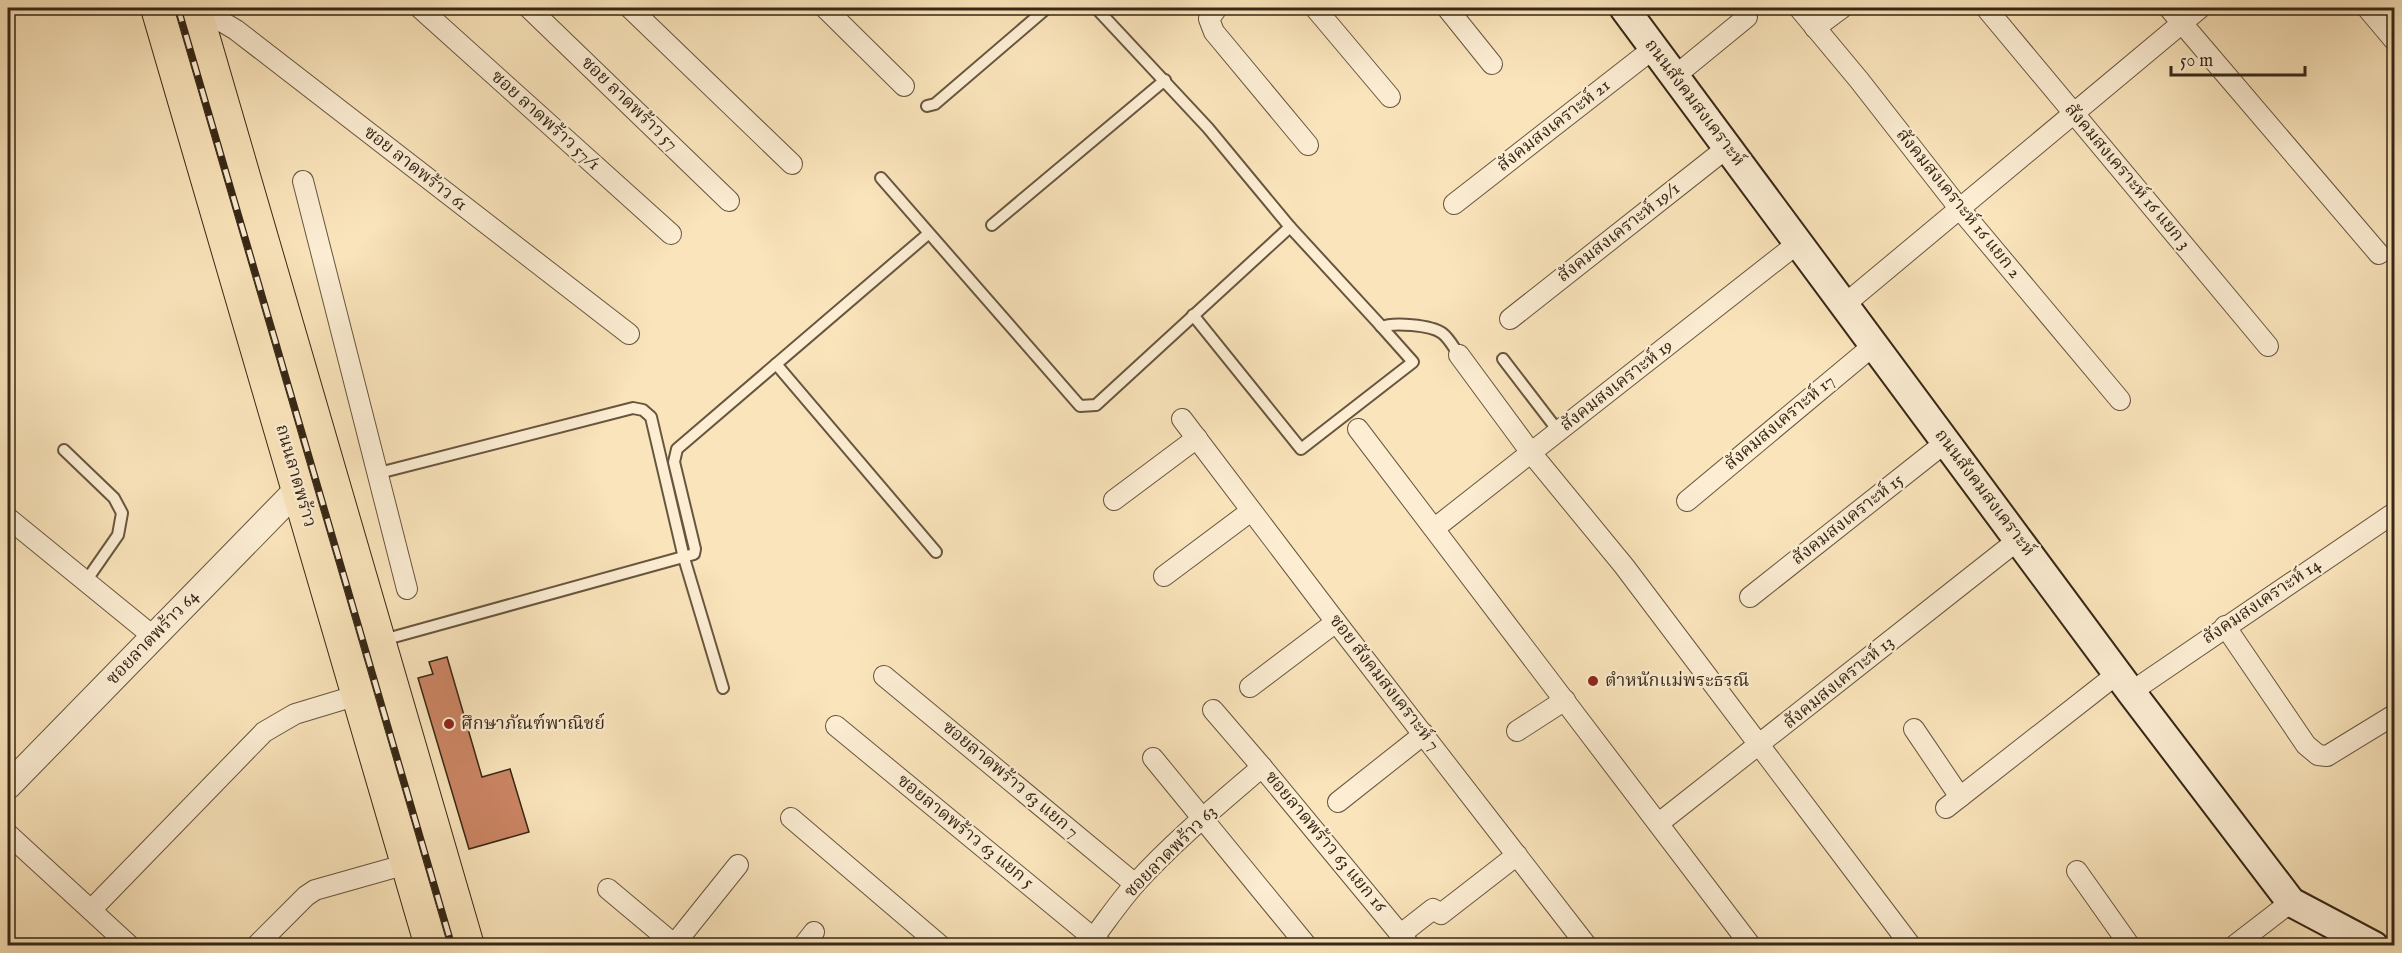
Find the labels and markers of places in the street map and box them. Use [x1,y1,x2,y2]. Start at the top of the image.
place label: ตำหนักแม่พระธรณี [1605,670,1749,693]
marker: ตำหนักแม่พระธรณี [1586,674,1600,688]
place label: ศึกษาภัณฑ์พาณิชย์ [461,712,605,736]
marker: ศึกษาภัณฑ์พาณิชย์ [442,717,456,731]

